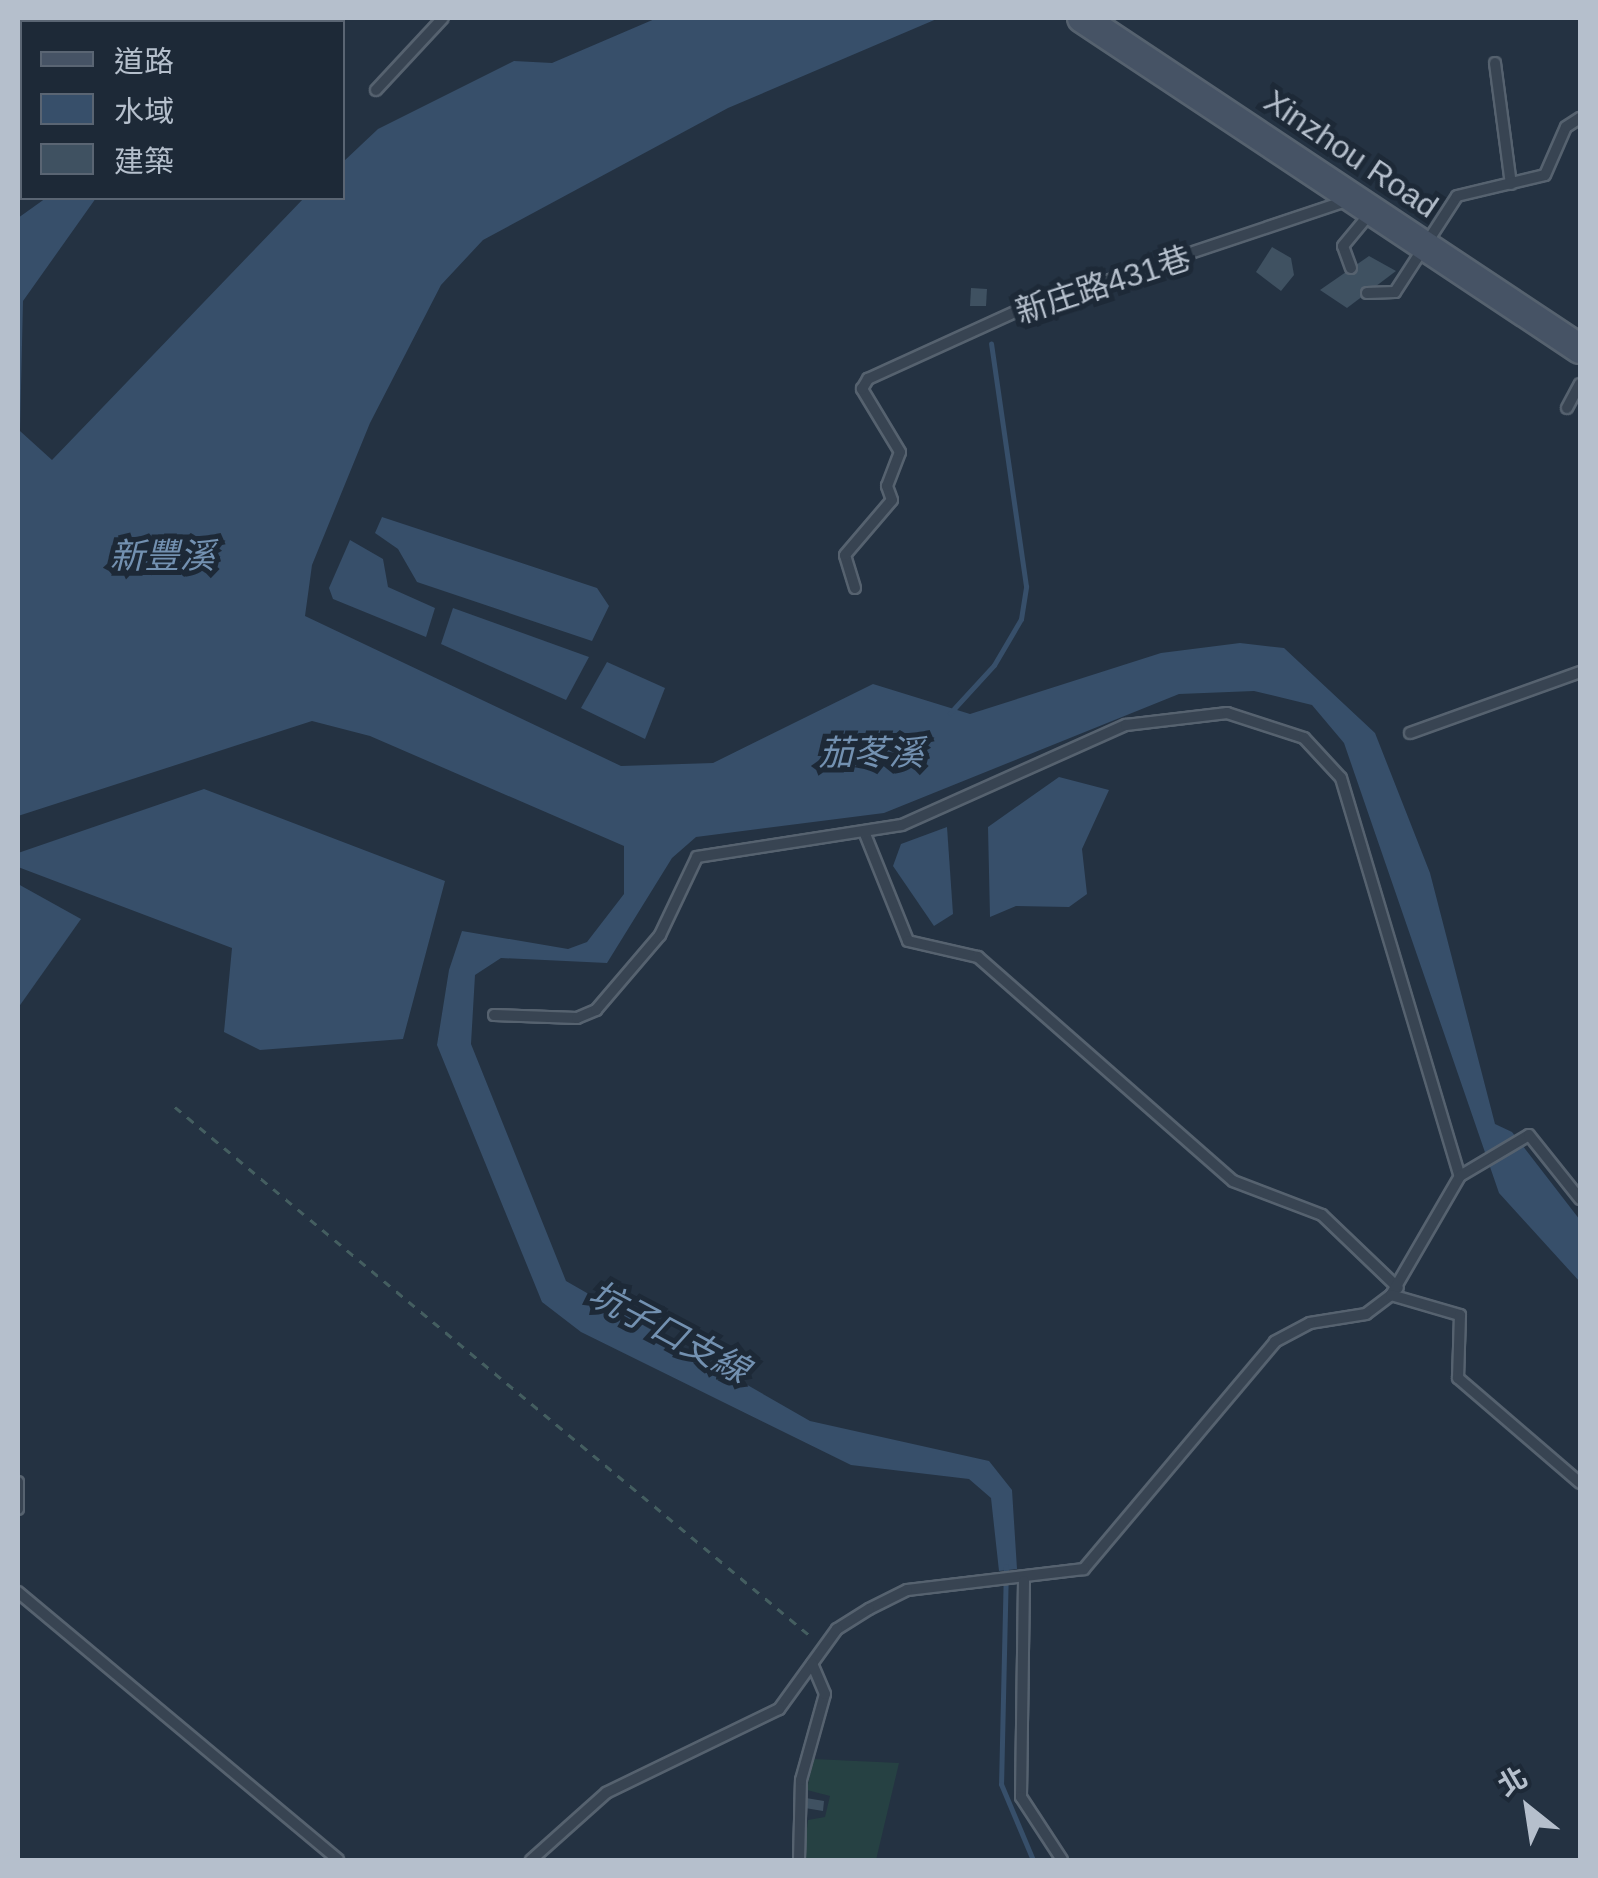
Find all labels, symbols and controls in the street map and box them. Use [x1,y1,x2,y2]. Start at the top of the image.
legend [20,20,345,200]
text: 道路 [114,45,174,78]
street label: Xinzhou Road [1257,82,1445,226]
text: 水域 [114,95,174,128]
text: 建築 [114,145,174,178]
street label: 新庄路431巷 [1011,239,1195,331]
water label: 新豐溪 [110,535,214,577]
water label: 茄苳溪 [819,732,923,774]
water label: 坑子口支線 [582,1272,756,1392]
north arrow [1478,1758,1578,1858]
text: 北 [1493,1761,1533,1802]

